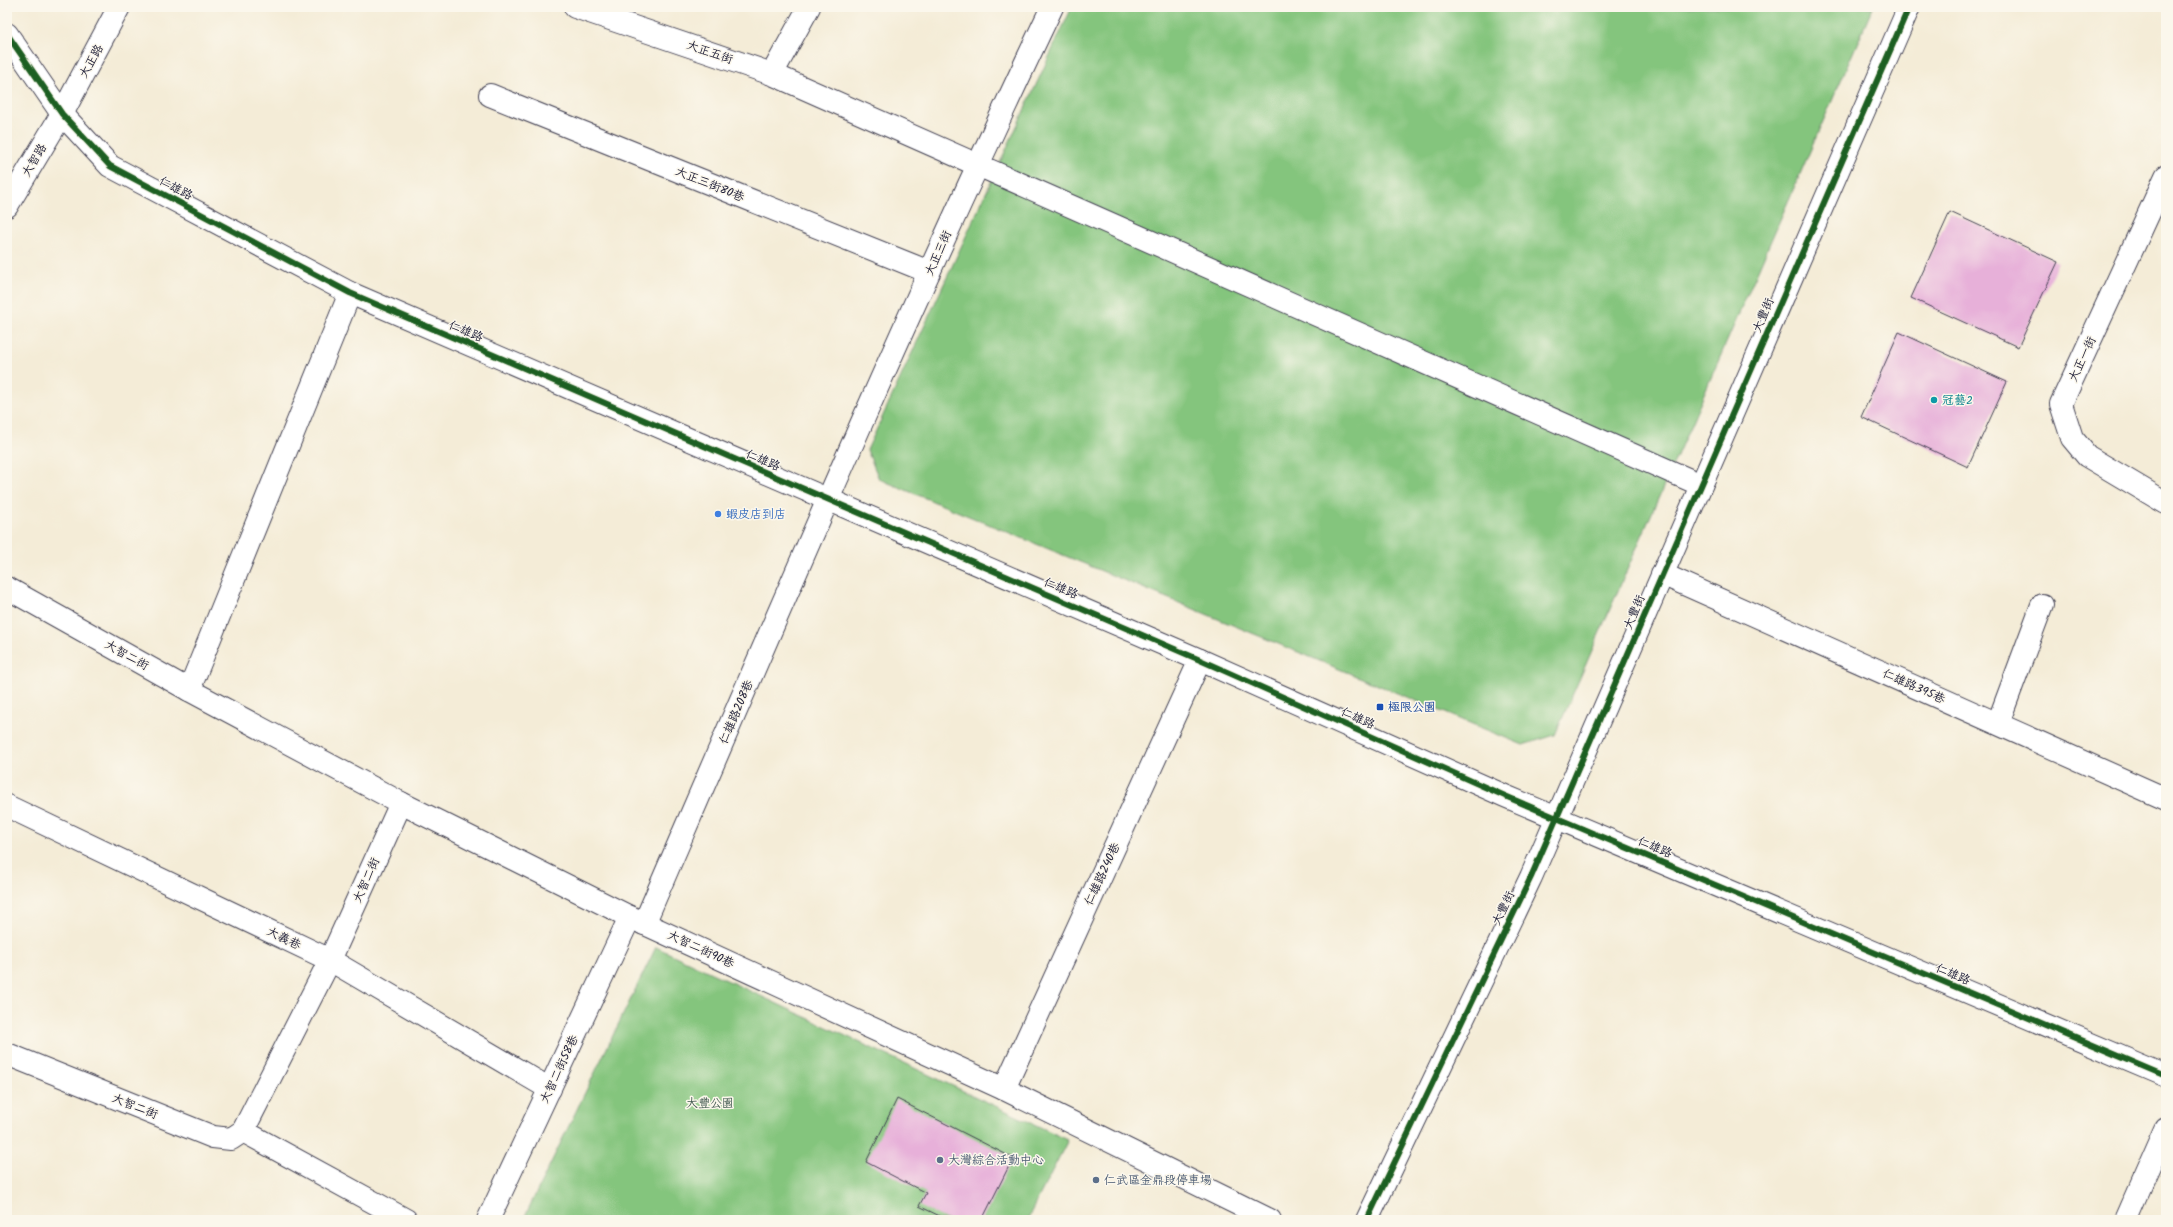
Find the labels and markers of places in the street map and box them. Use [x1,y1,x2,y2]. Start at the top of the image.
place label: 冠藝2 [1942,391,1973,410]
marker: 冠藝2 [1929,395,1939,405]
place label: 蝦皮店到店 [726,505,786,524]
marker: 蝦皮店到店 [713,509,723,519]
place label: 極限公園 [1388,698,1436,717]
marker: 極限公園 [1375,702,1385,712]
place label: 大灣綜合活動中心 [948,1151,1044,1170]
marker: 大灣綜合活動中心 [935,1155,945,1165]
place label: 仁武區金鼎段停車場 [1104,1171,1212,1190]
marker: 仁武區金鼎段停車場 [1091,1175,1101,1185]

